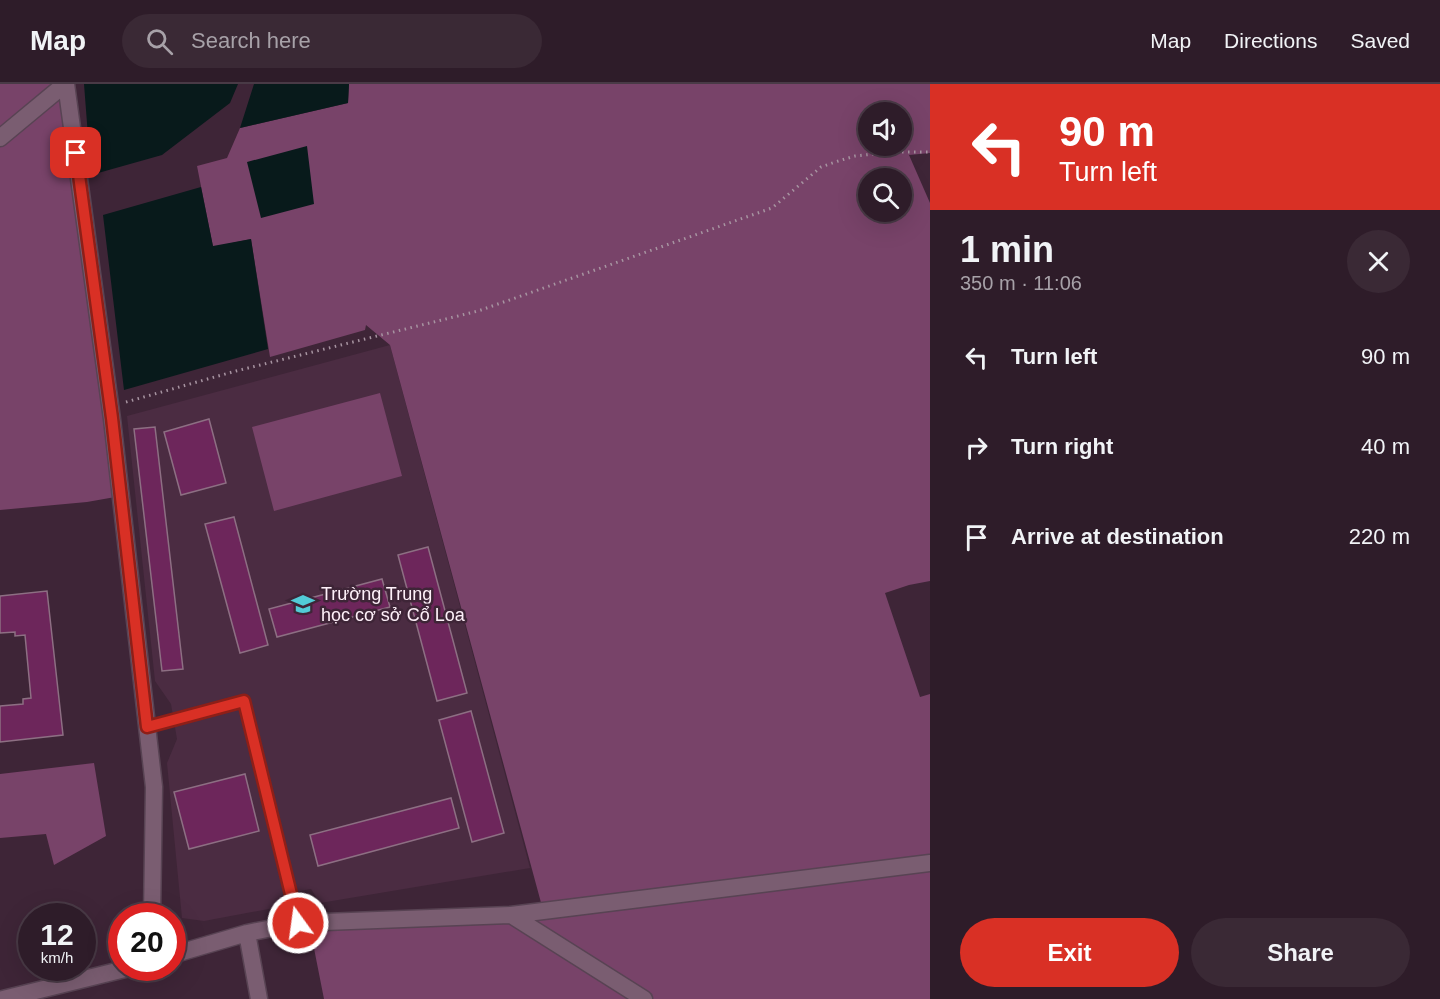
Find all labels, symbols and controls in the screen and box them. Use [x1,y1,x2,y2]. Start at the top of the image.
search box [122,14,542,68]
text: Map [30,25,86,56]
icon: search [143,25,176,58]
text: Search here [191,28,311,53]
text: Map [1150,29,1191,52]
text: Directions [1224,29,1317,52]
text: Saved [1350,29,1410,52]
map controls [858,102,912,222]
button: sound [858,102,912,156]
icon: left [960,108,1038,186]
text: 90 m [1059,108,1155,155]
pin [50,127,101,178]
icon: arrive [59,136,92,169]
text: Turn left [1059,157,1157,187]
button: search [858,168,912,222]
text: 1 min [960,229,1054,270]
button: close [1347,230,1410,293]
text: 350 m · 11:06 [960,272,1082,294]
icon: left [960,341,993,374]
text: Turn left [1011,344,1097,369]
text: 90 m [1361,344,1410,369]
icon: right [960,431,993,464]
text: Turn right [1011,434,1113,459]
text: 40 m [1361,434,1410,459]
icon: arrive [960,521,993,554]
text: Arrive at destination [1011,524,1224,549]
text: 220 m [1349,524,1410,549]
place label: Trường Trung học cơ sở Cổ Loa [321,584,466,625]
school or university icon: Trường Trung học cơ sở Cổ Loa [290,591,316,617]
position arrow [266,891,330,955]
speed limit sign: 20 [108,903,186,981]
text: 12 [40,918,74,951]
button: Exit [960,918,1179,987]
button: Share [1191,918,1410,987]
text: km/h [41,949,73,966]

